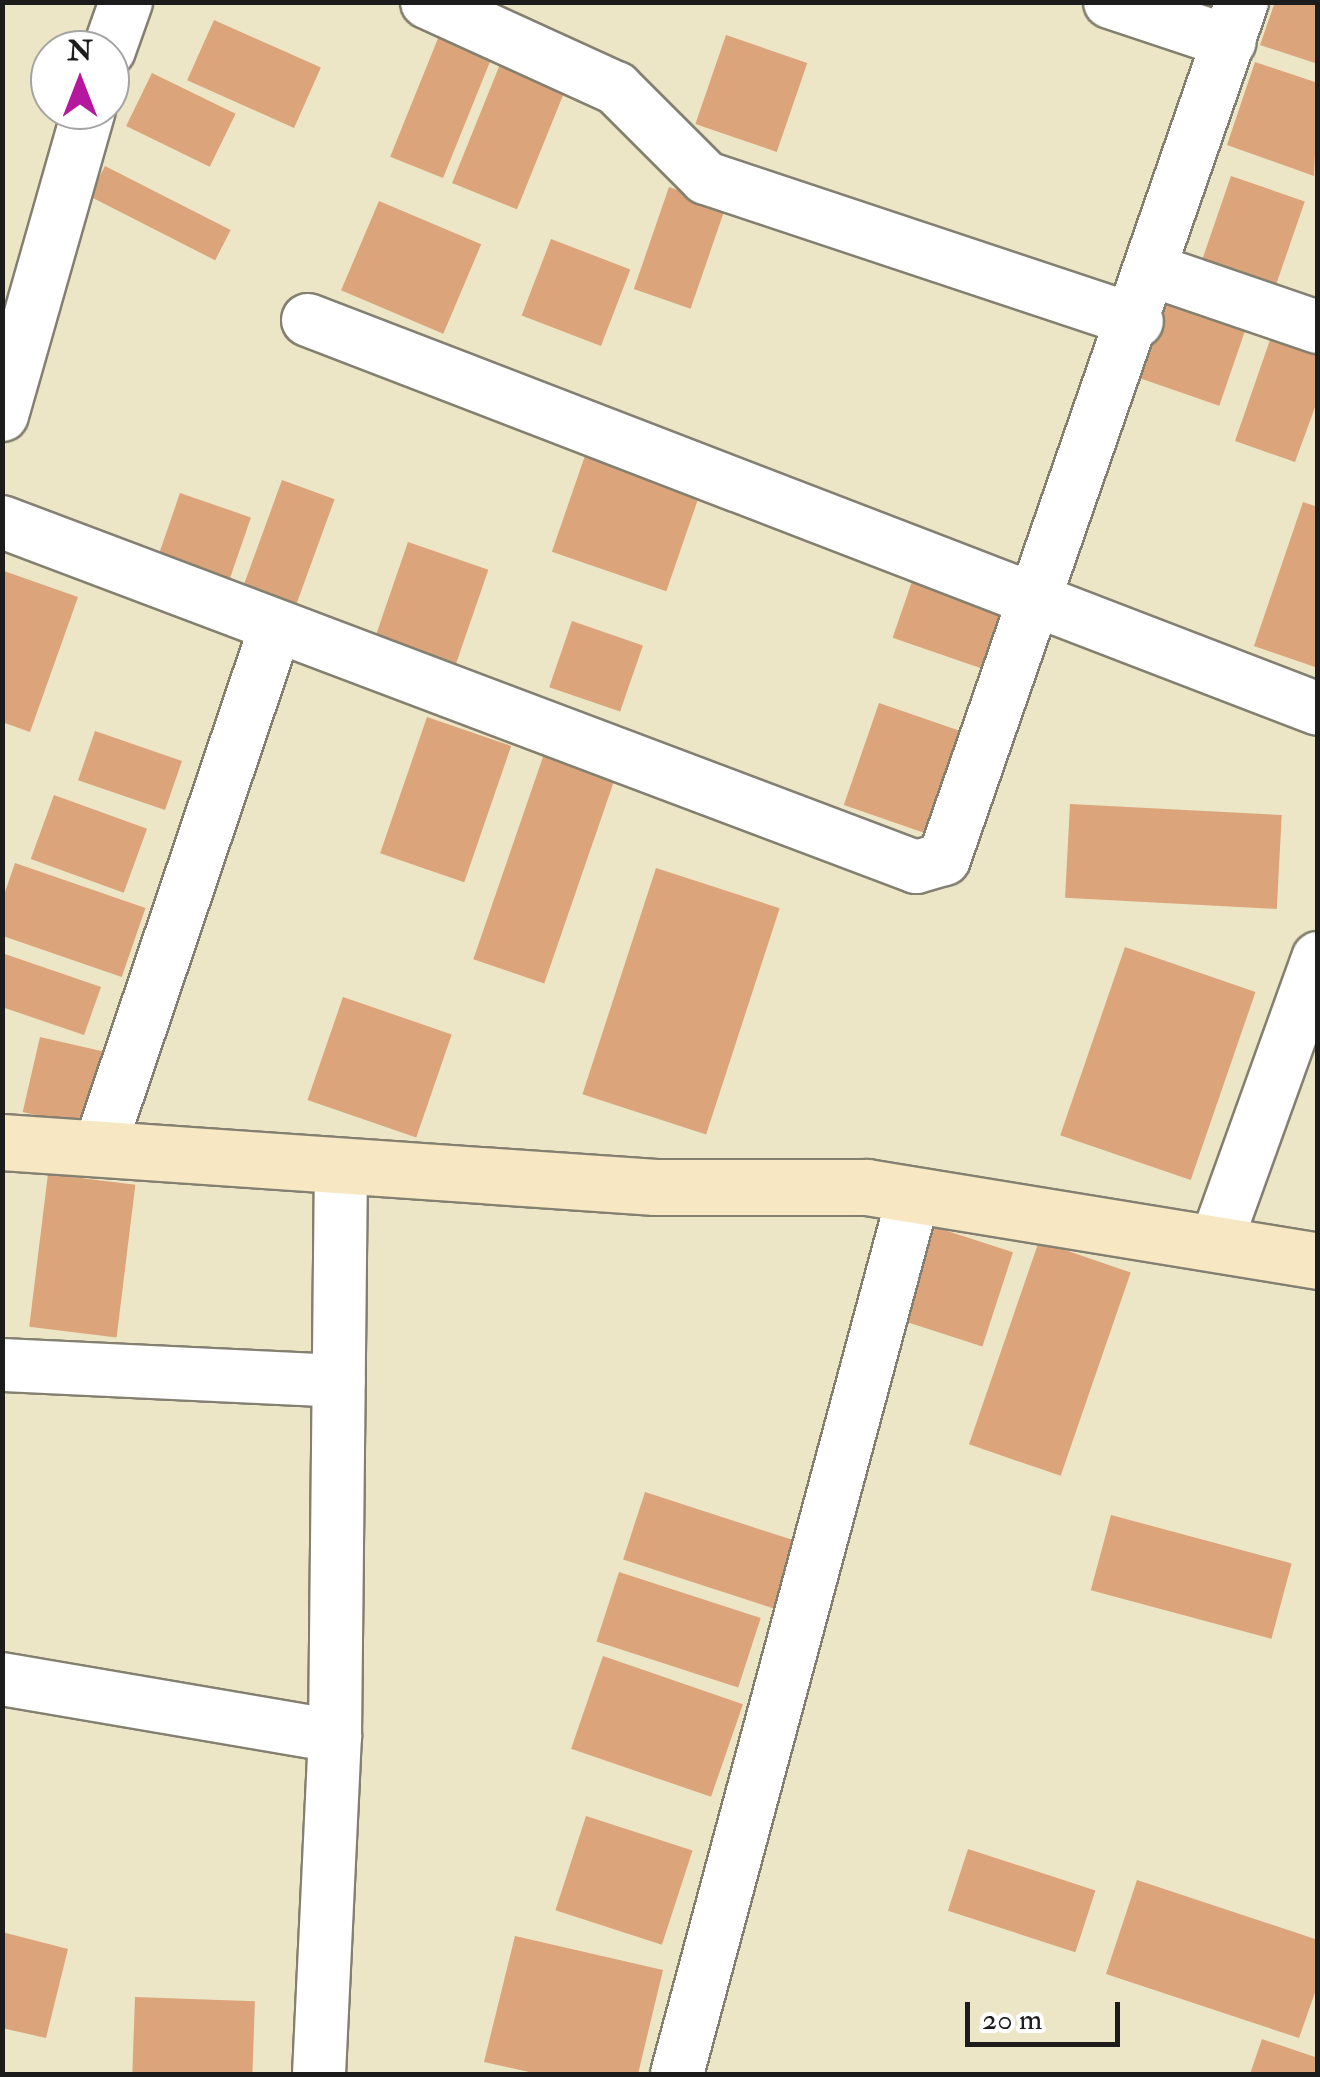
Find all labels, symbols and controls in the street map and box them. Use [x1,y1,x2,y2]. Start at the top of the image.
north arrow [30,30,130,130]
text: N [67,34,93,69]
scale bar [970,1982,1125,2044]
text: 20 m [982,2001,1042,2038]

